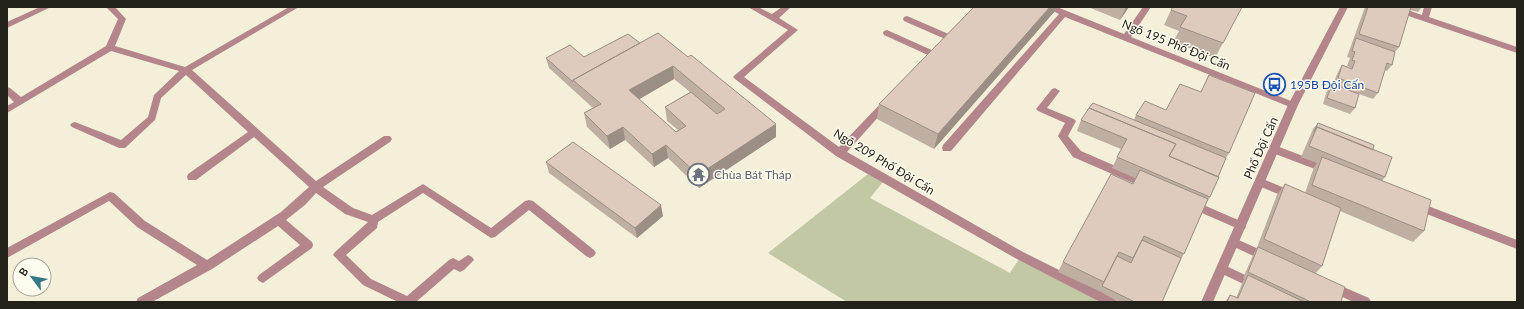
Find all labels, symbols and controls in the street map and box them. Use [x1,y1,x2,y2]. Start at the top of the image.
street label: Ngõ 195 Phố Đội Cấn [1120,16,1232,73]
bus stop icon: 195B Đội Cấn [1262,72,1288,98]
place label: 195B Đội Cấn [1290,77,1364,92]
street label: Phố Đội Cấn [1240,114,1281,181]
street label: Ngõ 209 Phố Đội Cấn [831,125,938,198]
temple icon: Chùa Bát Tháp [685,162,711,188]
place label: Chùa Bát Tháp [714,167,792,182]
north arrow [12,257,52,297]
text: B [16,265,31,278]

